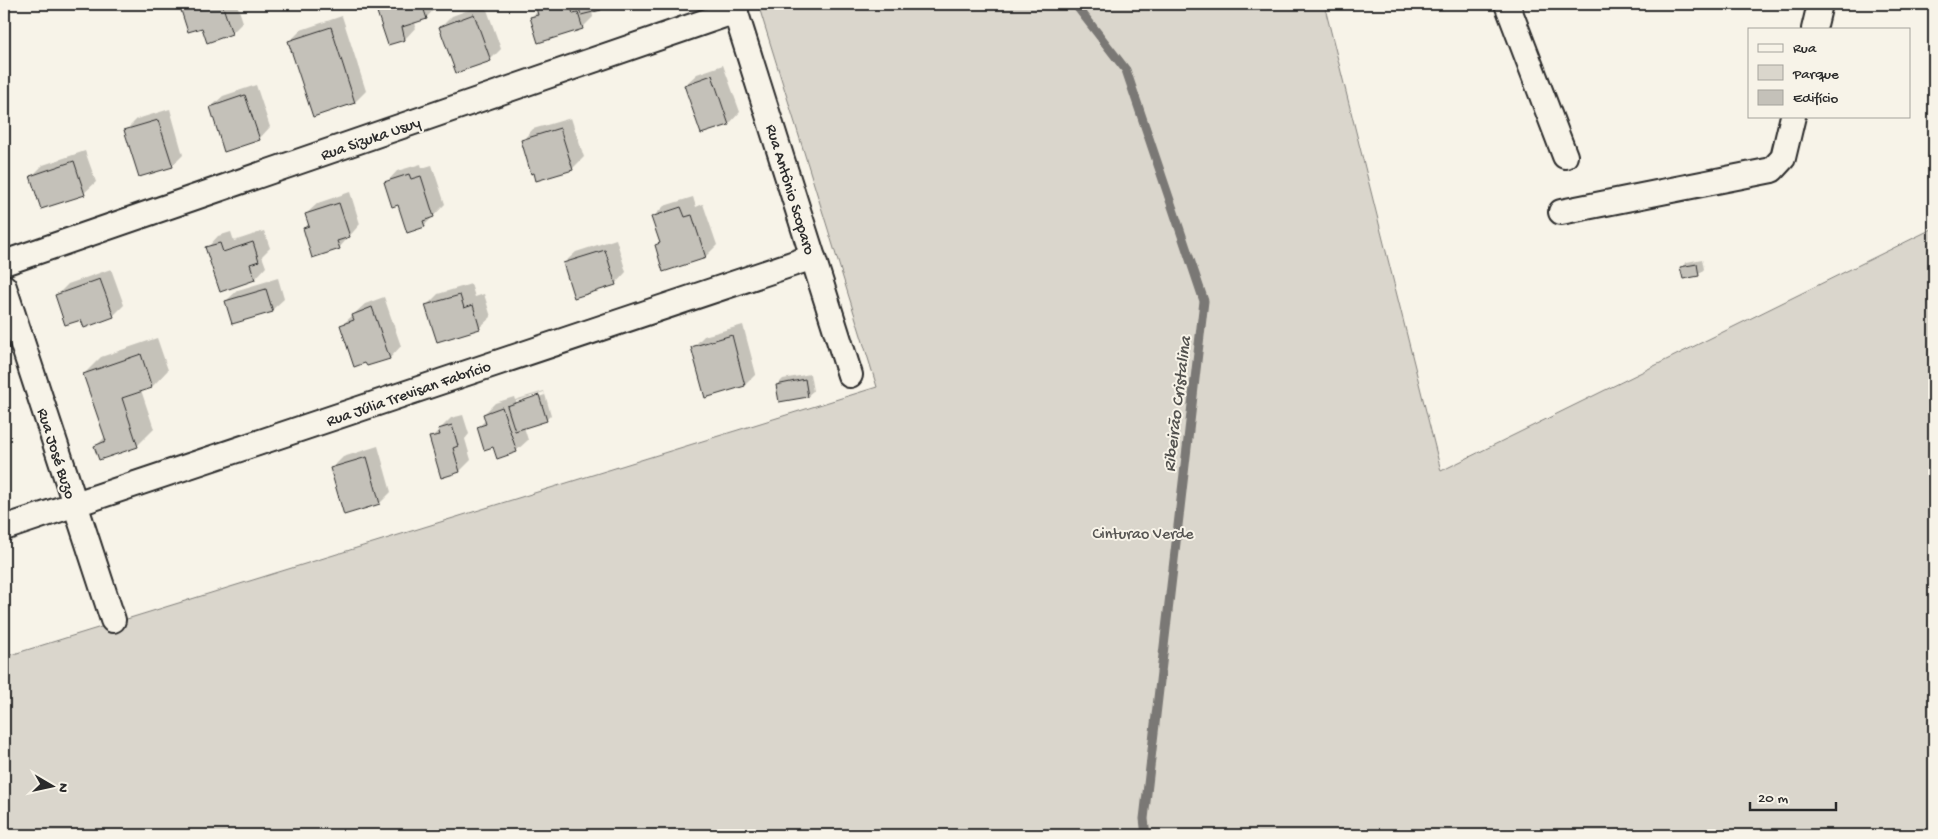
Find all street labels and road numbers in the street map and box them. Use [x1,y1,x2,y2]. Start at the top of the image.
street label: Rua Sizuka Usuy [319,114,424,166]
street label: Rua Antônio Scoparo [760,122,818,258]
street label: Rua Júlia Trevisan Fabrício [324,358,494,432]
street label: Rua José Buzo [31,406,78,502]

